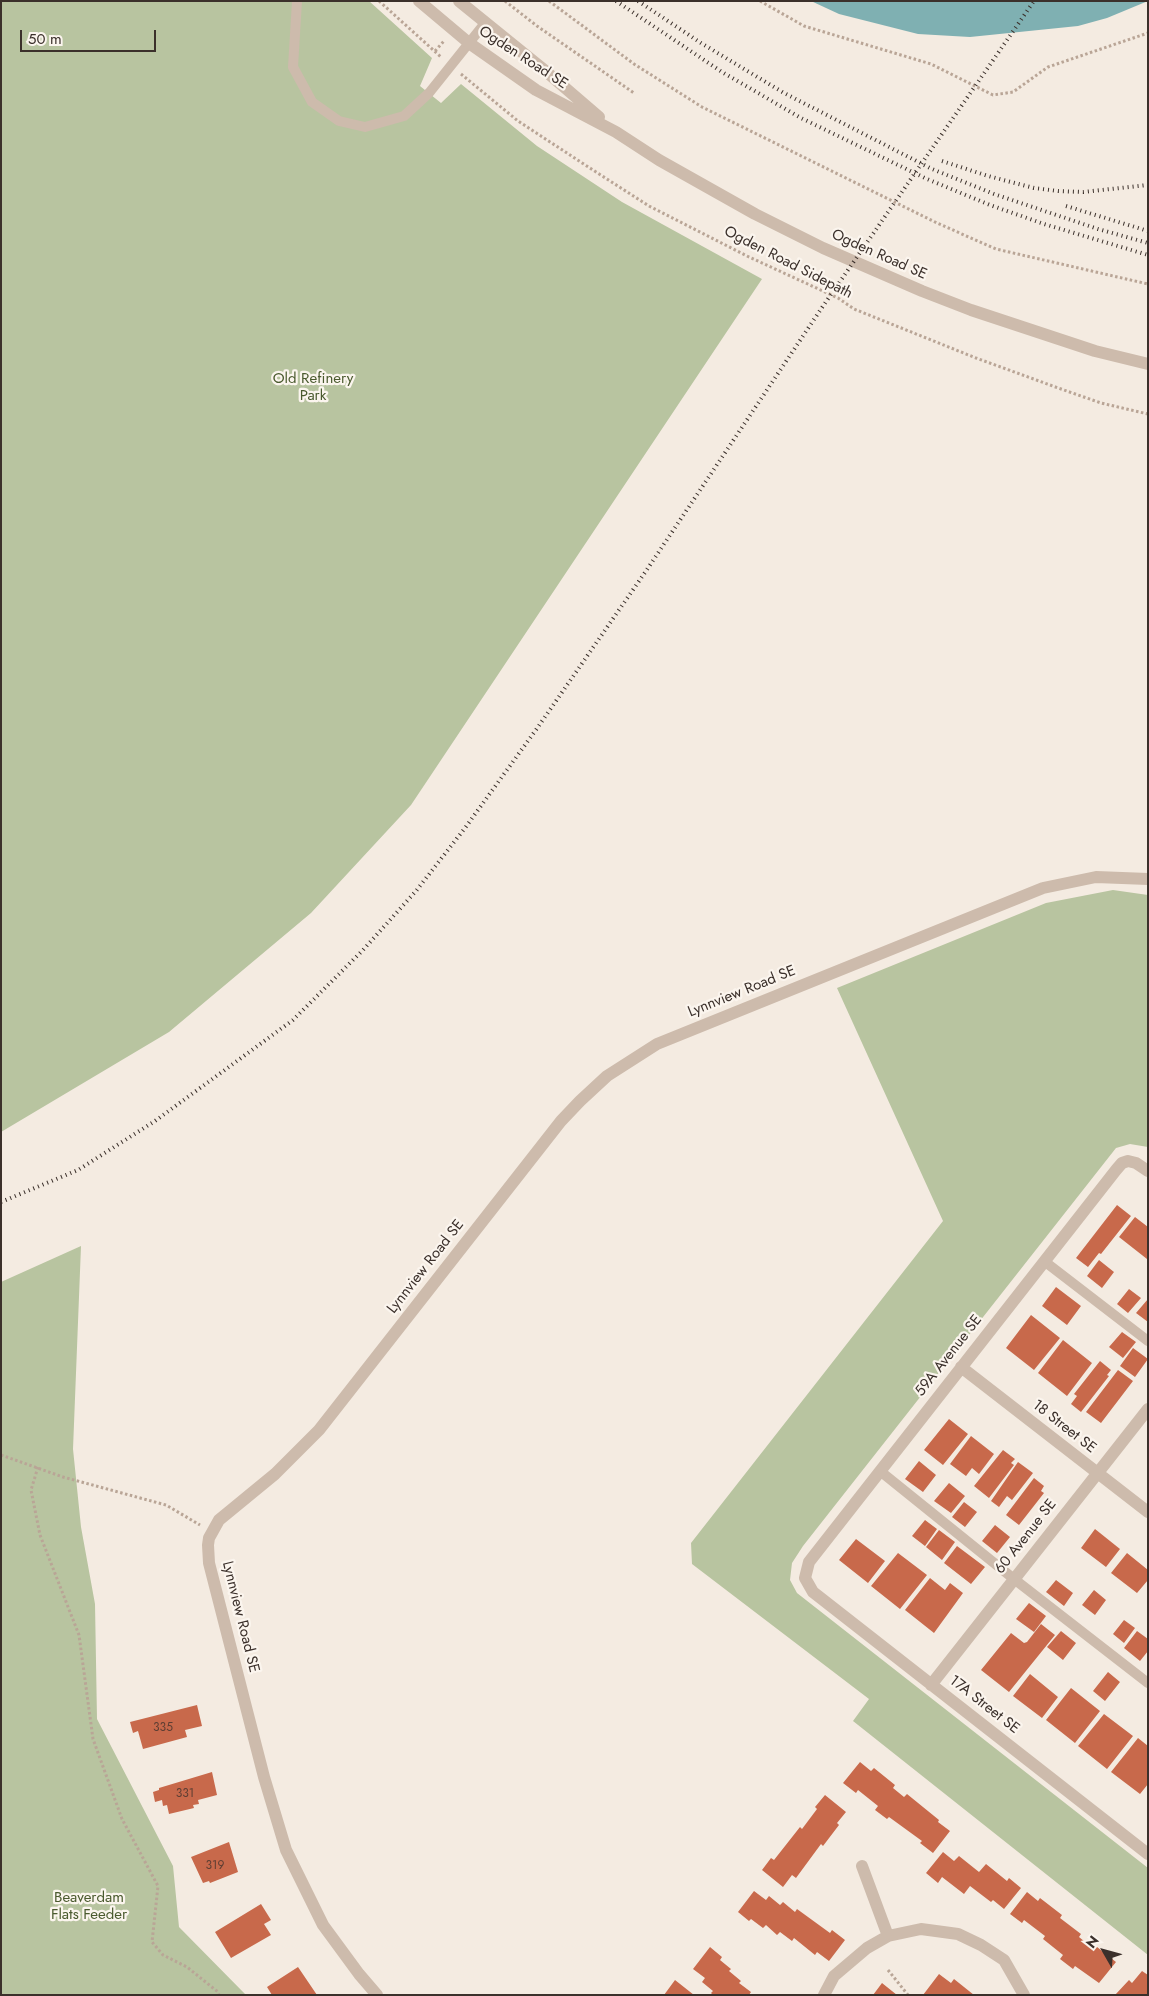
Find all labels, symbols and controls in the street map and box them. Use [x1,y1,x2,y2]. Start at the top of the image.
scale bar [22,20,159,52]
street label: Ogden Road SE [475,23,571,93]
text: 50 m [28,28,62,50]
street label: Ogden Road Sidepath [721,223,855,303]
street label: Ogden Road SE [829,226,929,284]
park label: Old Refinery Park [273,370,353,405]
street label: Lynnview Road SE [686,962,798,1022]
street label: Lynnview Road SE [384,1216,468,1318]
street label: 59A Avenue SE [912,1312,986,1400]
street label: 18 Street SE [1028,1396,1100,1458]
street label: 60 Avenue SE [991,1496,1061,1578]
street label: Lynnview Road SE [217,1559,263,1675]
street label: 17A Street SE [945,1672,1023,1738]
house number: 335 [153,1721,173,1735]
house number: 331 [176,1787,194,1801]
house number: 319 [206,1859,224,1873]
park label: Beaverdam Flats Feeder [51,1889,127,1924]
north arrow [1079,1926,1129,1976]
text: N [1081,1931,1103,1952]

